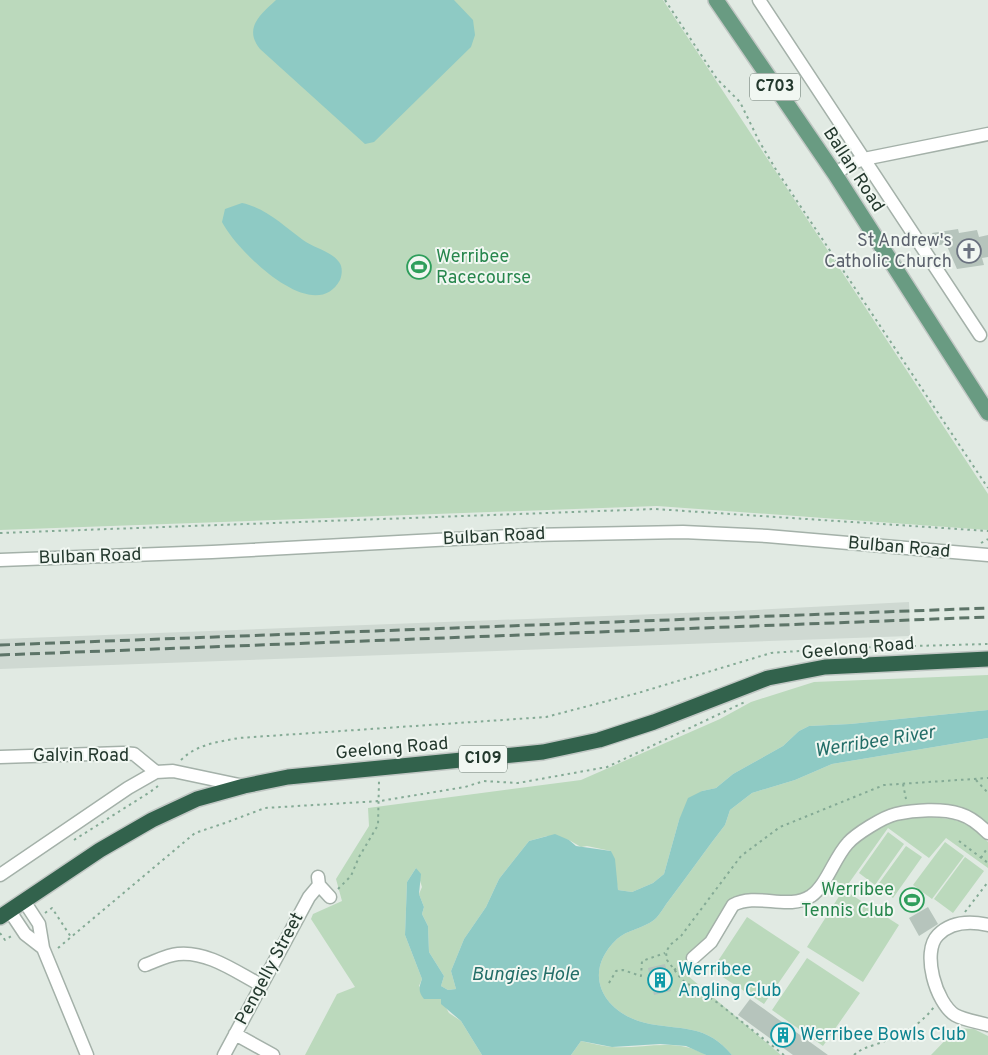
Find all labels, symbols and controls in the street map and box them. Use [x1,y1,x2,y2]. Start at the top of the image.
road number: C703 [750,74,800,100]
street label: Ballan Road [817,123,889,217]
place label: St Andrew's Catholic Church [824,230,952,274]
church icon: St Andrew's Catholic Church [956,238,982,264]
place label: Werribee Racecourse [436,246,531,290]
sports icon: Werribee Racecourse [406,254,432,280]
street label: Bulban Road [442,523,546,551]
street label: Bulban Road [847,532,951,564]
street label: Bulban Road [38,544,142,570]
street label: Geelong Road [801,633,915,665]
water label: Werribee River [813,720,939,763]
street label: Geelong Road [335,733,449,765]
street label: Galvin Road [33,745,129,768]
road number: C109 [459,746,507,772]
place label: Werribee Tennis Club [801,879,894,923]
sports icon: Werribee Tennis Club [899,887,925,913]
street label: Pengelly Street [231,909,309,1029]
place label: Werribee Angling Club [678,959,781,1003]
water label: Bungies Hole [471,963,579,987]
building icon: Werribee Angling Club [647,967,673,993]
building icon: Werribee Bowls Club [770,1022,796,1048]
place label: Werribee Bowls Club [800,1024,966,1047]

